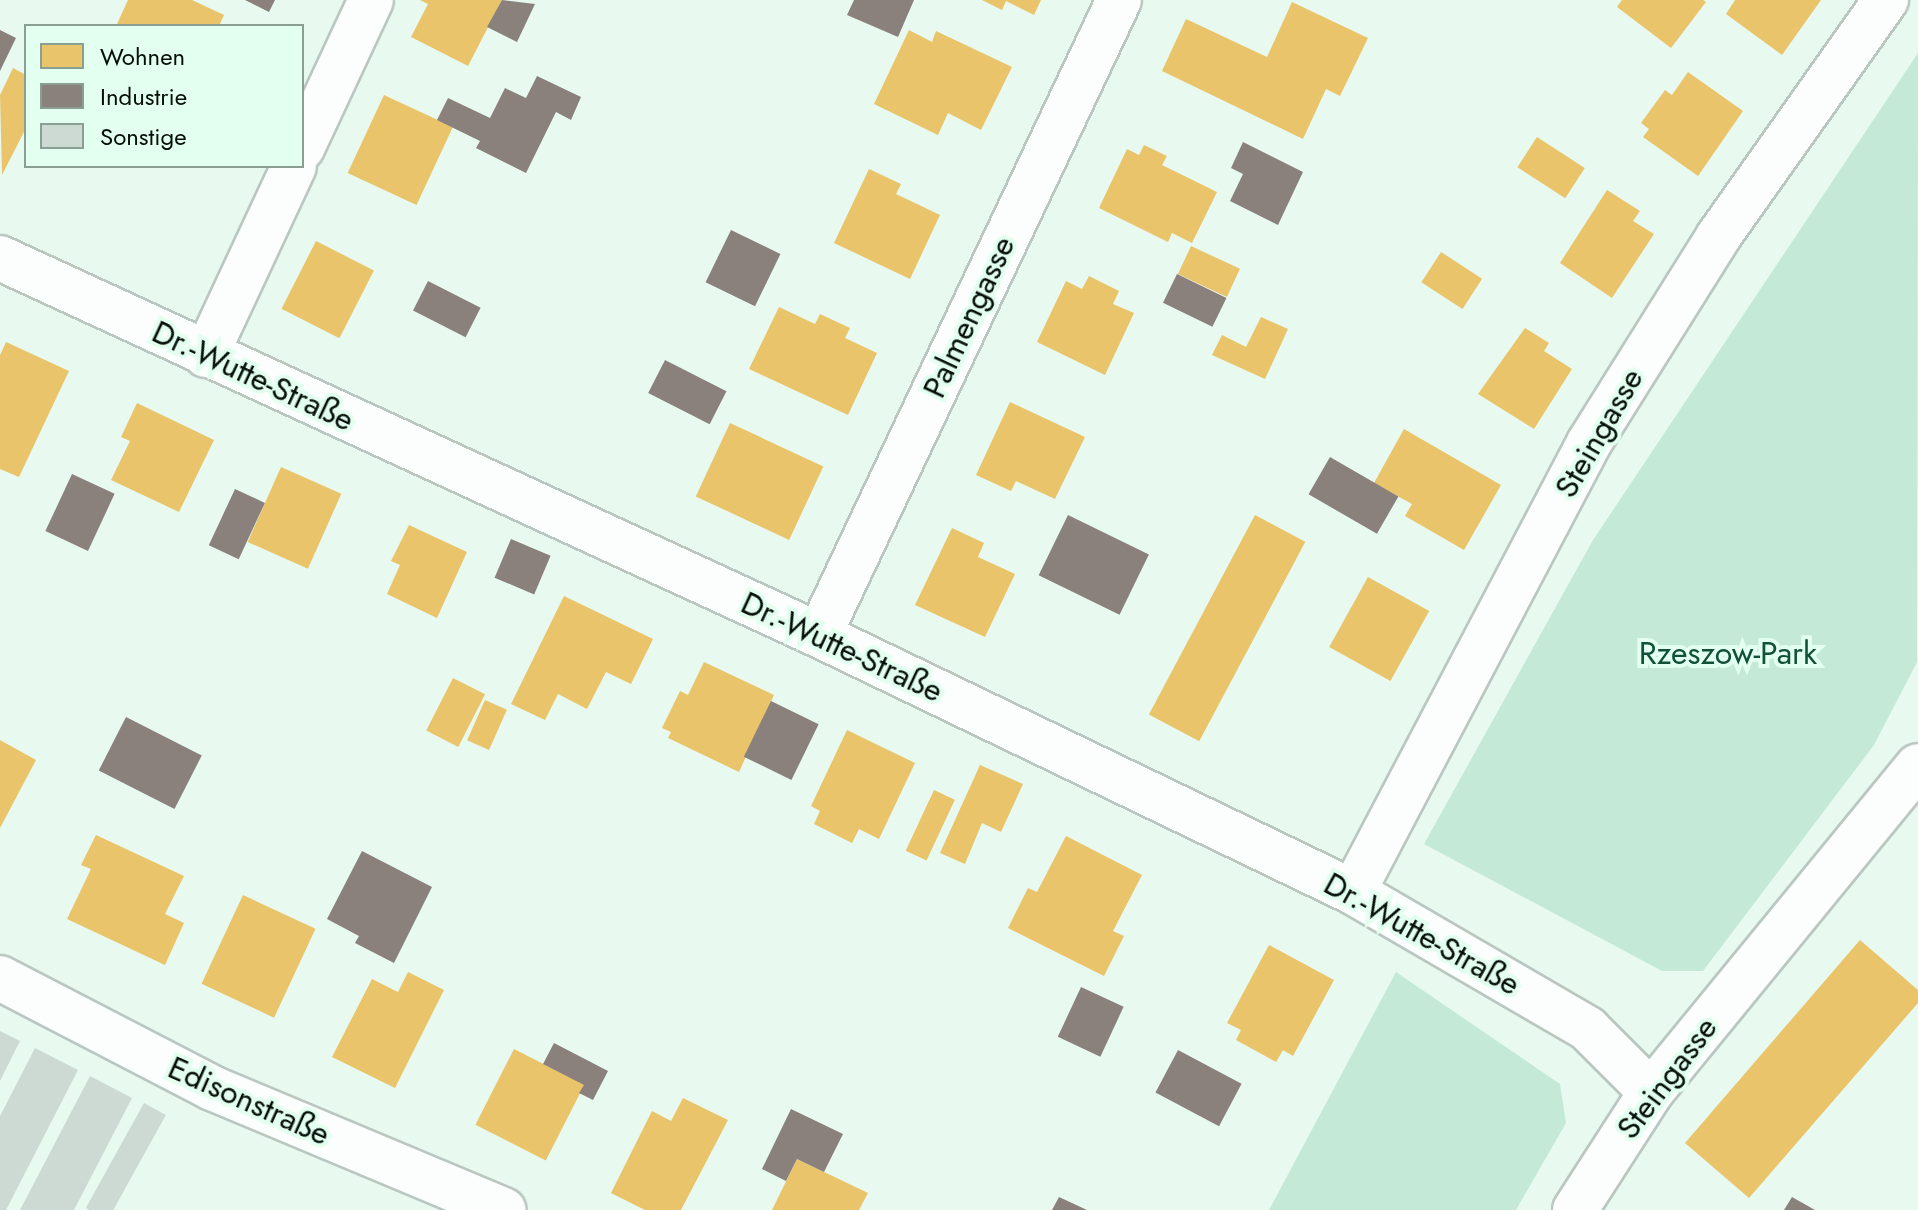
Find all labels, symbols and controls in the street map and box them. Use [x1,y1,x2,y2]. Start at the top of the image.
legend [24,24,304,168]
text: Wohnen [100,39,185,74]
text: Industrie [100,79,187,114]
text: Sonstige [100,119,187,154]
street label: Palmengasse [915,230,1023,404]
street label: Dr.-Wutte-Straße [146,313,360,439]
street label: Steingasse [1547,362,1651,504]
street label: Dr.-Wutte-Straße [735,584,949,710]
park label: Rzeszow-Park [1639,634,1817,672]
street label: Dr.-Wutte-Straße [1317,864,1527,1004]
street label: Steingasse [1609,1009,1725,1147]
street label: Edisonstraße [162,1048,336,1154]

